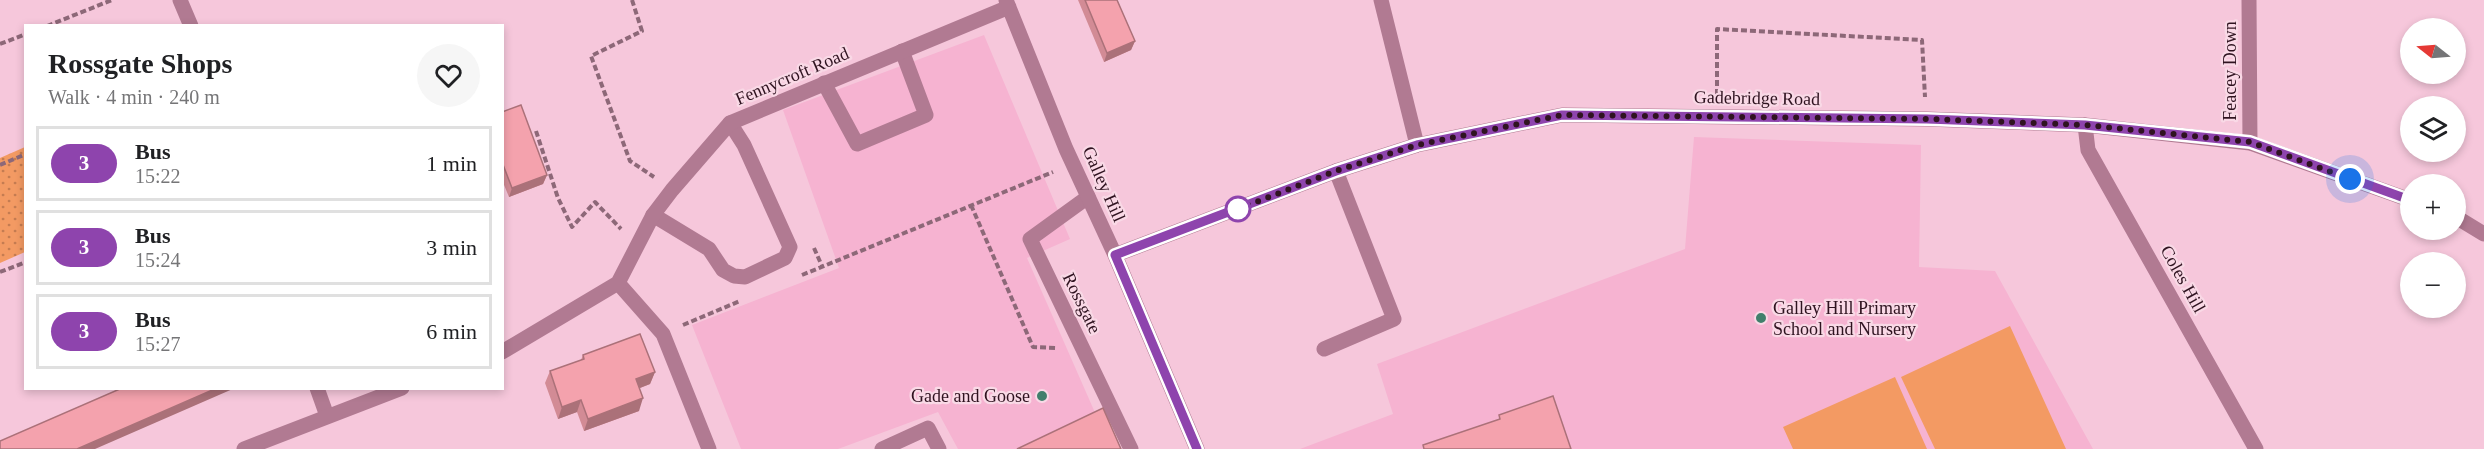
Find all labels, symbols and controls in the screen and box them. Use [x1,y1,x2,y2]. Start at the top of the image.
north arrow [2400,18,2466,84]
map controls [2400,18,2466,318]
street label: Feacey Down [2220,21,2240,121]
street label: Fennycroft Road [732,43,852,109]
button: heart [417,44,480,107]
text: Rossgate Shops [48,48,232,79]
text: Walk · 4 min · 240 m [48,86,220,108]
street label: Gadebridge Road [1694,87,1820,109]
button: layers [2400,96,2466,162]
text: Bus [135,139,170,164]
street label: Galley Hill [1078,143,1130,225]
text: 3 [79,151,89,175]
text: 1 min [426,151,477,176]
your location [2335,164,2365,194]
text: 15:22 [135,165,181,187]
button: + [2400,174,2466,240]
unlabelled marker [1225,196,1251,222]
text: Bus [135,223,170,248]
text: 3 [79,235,89,259]
text: 3 min [426,235,477,260]
street label: Coles Hill [2156,242,2210,316]
text: 15:24 [135,249,181,271]
button: − [2400,252,2466,318]
street label: Rossgate [1059,269,1105,337]
place label: Galley Hill Primary School and Nursery [1773,298,1916,339]
text: Bus [135,307,170,332]
marker: Galley Hill Primary School and Nursery [1754,311,1768,325]
text: 3 [79,319,89,343]
text: 6 min [426,319,477,344]
text: 15:27 [135,333,181,355]
place label: Gade and Goose [911,386,1030,406]
marker: Gade and Goose [1035,389,1049,403]

